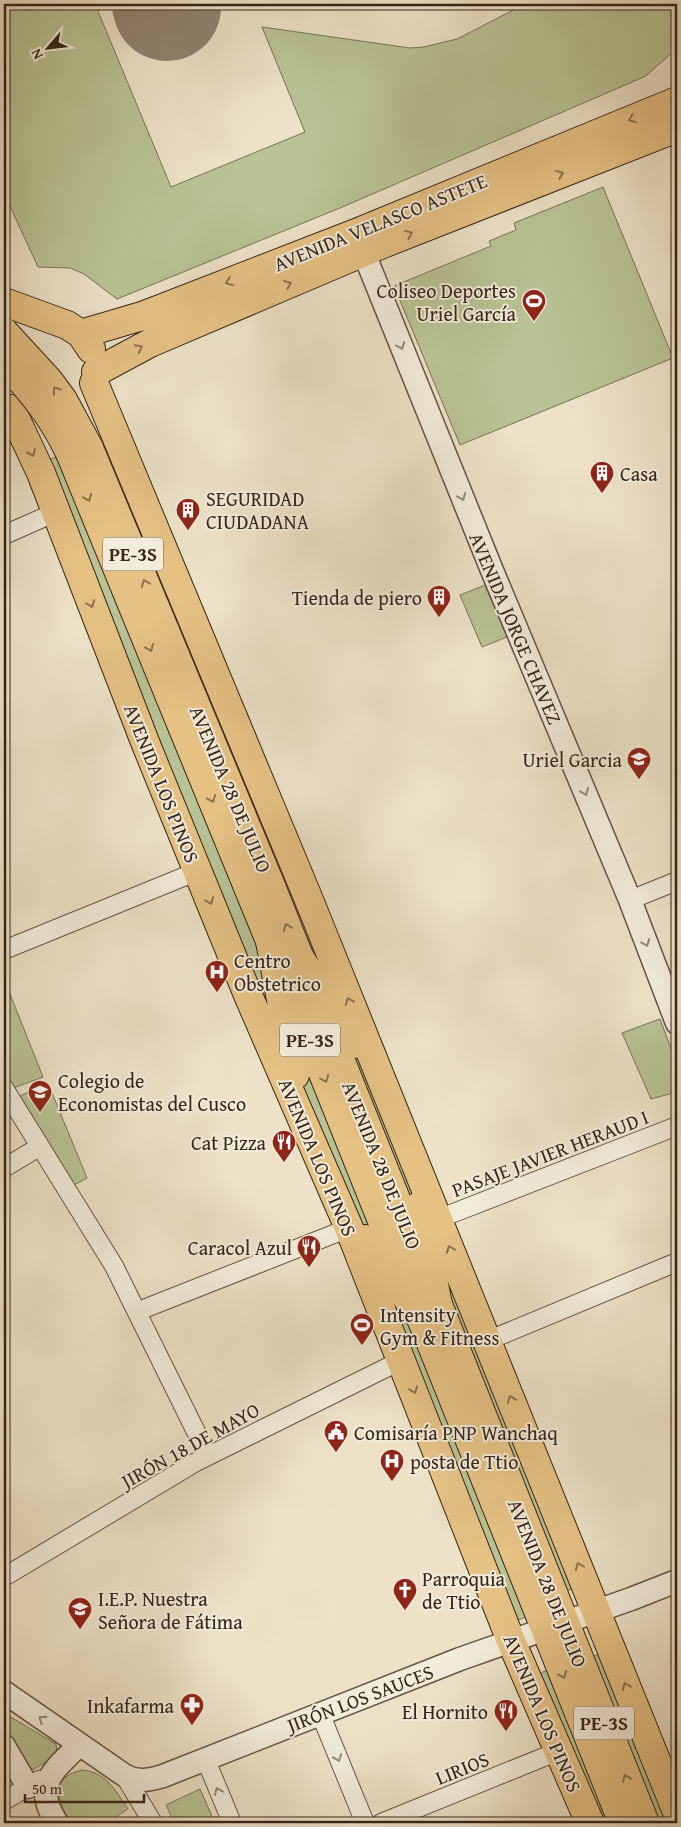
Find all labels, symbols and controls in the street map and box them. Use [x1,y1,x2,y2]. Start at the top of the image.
north arrow [22,22,72,72]
text: N [25,45,48,63]
one-way arrow [628,113,637,124]
street label: AVENIDA VELASCO ASTETE [269,166,491,278]
one-way arrow [555,170,564,180]
one-way arrow [404,230,413,240]
one-way arrow [225,276,233,286]
place label: Coliseo Deportes Uriel García [377,276,517,328]
one-way arrow [283,280,292,291]
sports icon: Coliseo Deportes Uriel García [521,288,547,322]
one-way arrow [395,341,406,350]
one-way arrow [133,344,142,354]
one-way arrow [53,387,62,396]
one-way arrow [25,448,36,457]
place label: Casa [620,459,658,488]
building icon: Casa [589,460,615,494]
place label: SEGURIDAD CIUDADANA [206,484,309,536]
one-way arrow [456,492,466,501]
one-way arrow [82,493,93,502]
building icon: SEGURIDAD CIUDADANA [175,497,201,531]
street label: AVENIDA JORGE CHAVEZ [462,528,570,728]
road number: PE-3S [103,538,163,570]
one-way arrow [141,580,151,588]
place label: Tienda de piero [292,583,422,612]
building icon: Tienda de piero [426,584,452,618]
one-way arrow [84,599,95,608]
one-way arrow [144,643,155,652]
street label: AVENIDA LOS PINOS [117,699,207,867]
street label: AVENIDA 28 DE JULIO [183,701,279,877]
place label: Uriel Garcia [522,745,623,774]
school or university icon: Uriel Garcia [626,746,652,780]
one-way arrow [579,787,589,796]
one-way arrow [205,794,216,803]
one-way arrow [204,896,214,905]
one-way arrow [283,923,294,932]
one-way arrow [640,938,650,947]
place label: Centro Obstetrico [234,946,321,998]
hospital icon: Centro Obstetrico [204,959,230,993]
one-way arrow [345,997,355,1006]
road number: PE-3S [280,1024,340,1056]
place label: Colegio de Economistas del Cusco [58,1066,246,1118]
street label: AVENIDA LOS PINOS [272,1074,364,1240]
one-way arrow [319,1074,330,1083]
street label: AVENIDA 28 DE JULIO [335,1077,429,1253]
school or university icon: Colegio de Economistas del Cusco [27,1079,53,1113]
street label: PASAJE JAVIER HERAUD I [447,1102,653,1204]
place label: Cat Pizza [191,1128,267,1157]
restaurant icon: Cat Pizza [271,1129,297,1163]
place label: Caracol Azul [188,1233,292,1262]
restaurant icon: Caracol Azul [296,1234,322,1268]
one-way arrow [445,1245,456,1254]
place label: Intensity Gym & Fitness [380,1300,499,1352]
sports icon: Intensity Gym & Fitness [349,1312,375,1346]
one-way arrow [408,1385,418,1394]
street label: JIRÓN 18 DE MAYO [113,1395,264,1496]
one-way arrow [506,1395,517,1404]
place label: Comisaría PNP Wanchaq [354,1418,558,1447]
public building icon: Comisaría PNP Wanchaq [323,1419,349,1453]
place label: posta de Ttio [410,1447,518,1476]
hospital icon: posta de Ttio [379,1448,405,1482]
street label: AVENIDA 28 DE JULIO [501,1495,595,1671]
one-way arrow [574,1562,585,1571]
place label: Parroquia de Ttio [422,1564,506,1616]
church icon: Parroquia de Ttio [392,1577,418,1611]
place label: I.E.P. Nuestra Señora de Fátima [98,1584,243,1636]
school or university icon: I.E.P. Nuestra Señora de Fátima [67,1596,93,1630]
street label: AVENIDA LOS PINOS [497,1630,589,1796]
street label: JIRÓN LOS SAUCES [280,1657,437,1740]
one-way arrow [557,1670,567,1679]
one-way arrow [622,1682,632,1690]
place label: Inkafarma [87,1691,175,1720]
pharmacy icon: Inkafarma [179,1692,205,1726]
place label: El Hornito [402,1697,488,1726]
restaurant icon: El Hornito [493,1698,519,1732]
road number: PE-3S [574,1706,634,1740]
one-way arrow [38,1715,47,1725]
street label: LIRIOS [431,1744,493,1792]
one-way arrow [332,1753,343,1762]
scale bar [25,1772,144,1804]
one-way arrow [622,1774,633,1783]
text: 50 m [32,1778,63,1799]
one-way arrow [214,1787,225,1796]

